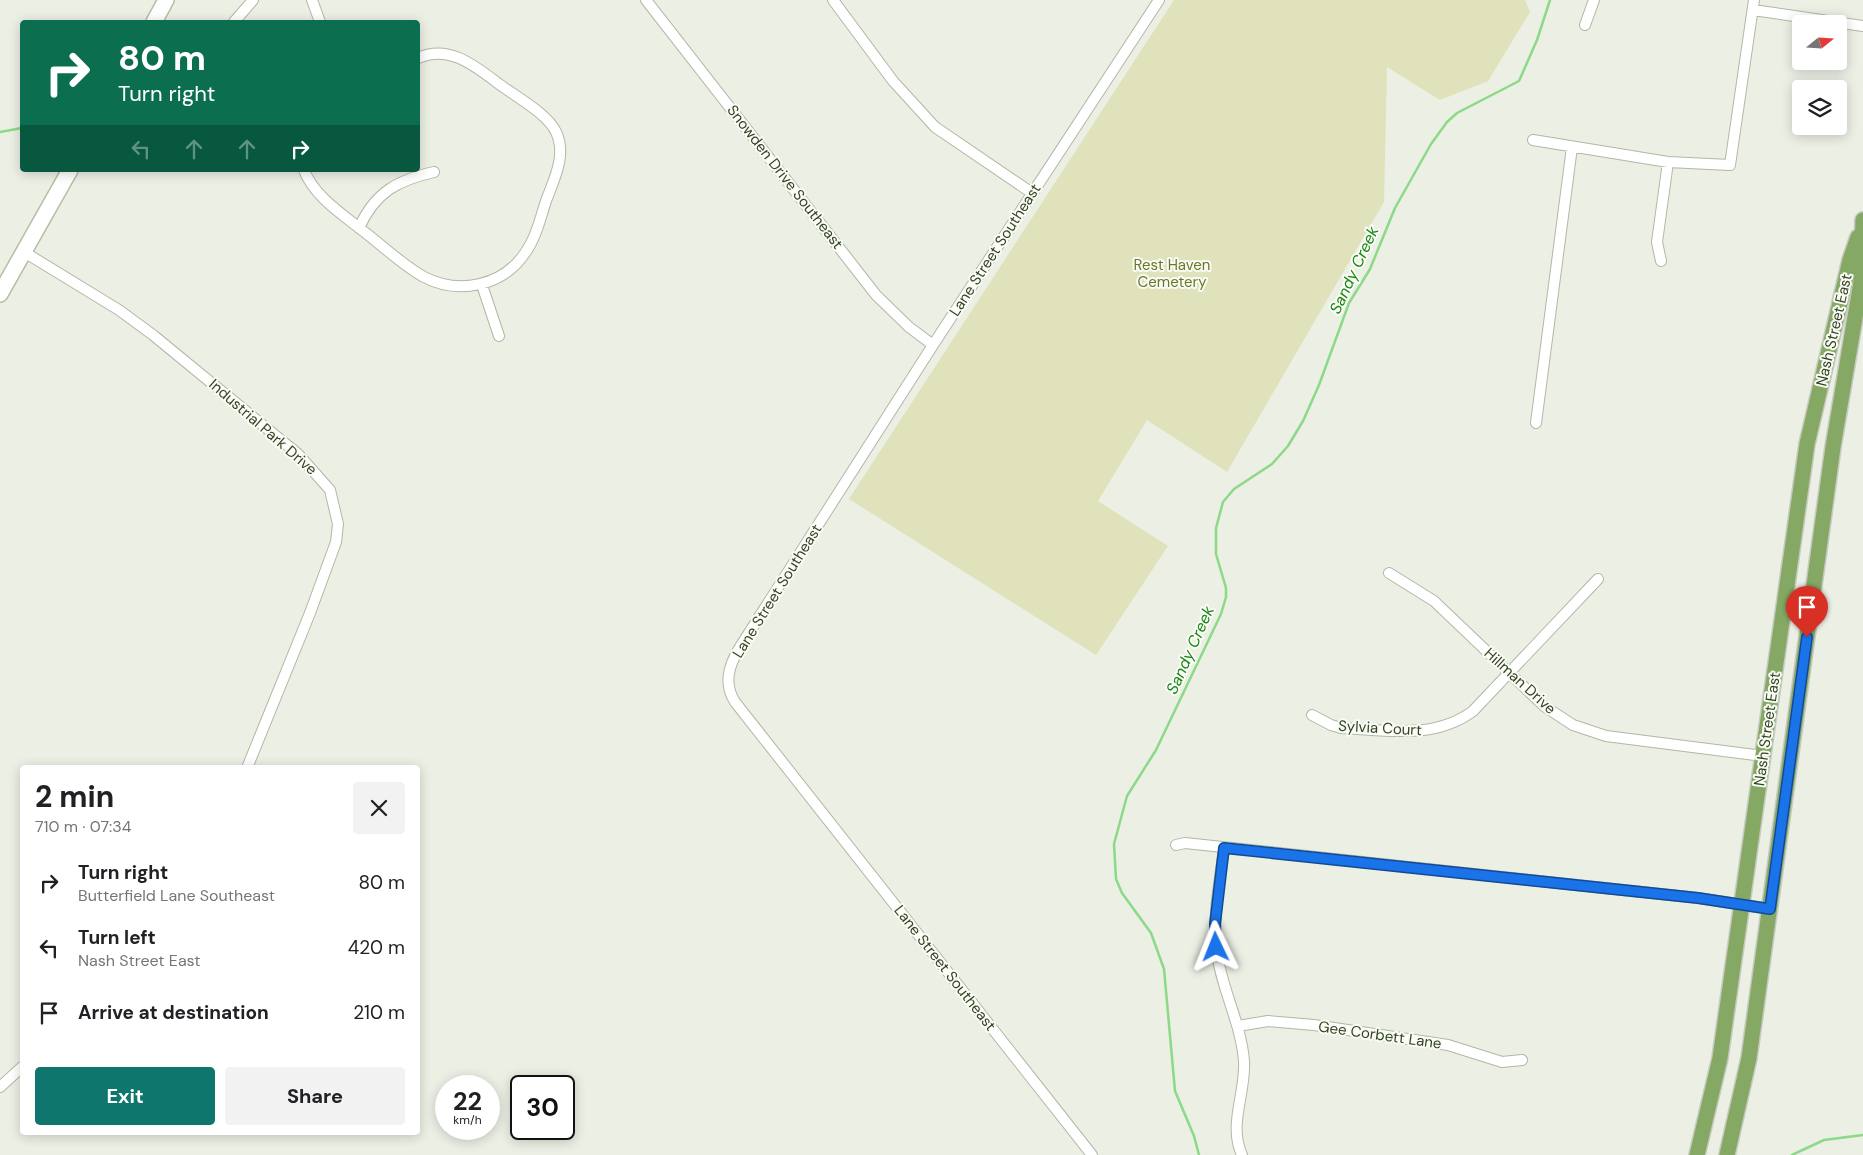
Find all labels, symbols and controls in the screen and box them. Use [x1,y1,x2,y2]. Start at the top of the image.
north arrow [1792,15,1848,70]
map controls [1792,15,1847,135]
text: 80 m [118,35,206,81]
icon: right [35,40,100,105]
text: Turn right [118,79,215,108]
button: layers [1792,80,1847,135]
street label: Snowden Drive Southeast [722,101,848,253]
icon: left [127,135,155,163]
icon: ahead [180,135,208,163]
icon: ahead [233,135,261,163]
icon: right [286,135,314,163]
street label: Lane Street Southeast [945,180,1045,320]
water label: Sandy Creek [1325,222,1384,317]
park label: Rest Haven Cemetery [1134,255,1210,292]
street label: Nash Street East [1811,272,1857,388]
street label: Industrial Park Drive [205,375,321,479]
street label: Lane Street Southeast [728,520,826,662]
pin [1786,586,1828,637]
icon: arrive [1793,593,1821,621]
water label: Sandy Creek [1161,602,1219,697]
street label: Hillman Drive [1480,643,1560,719]
street label: Nash Street East [1749,671,1785,787]
street label: Sylvia Court [1338,716,1422,740]
text: 2 min [35,777,114,816]
button: close [353,782,405,834]
text: 710 m · 07:34 [35,816,131,837]
text: Turn right [78,860,168,885]
icon: right [35,869,63,897]
text: 80 m [358,870,405,895]
text: Butterfield Lane Southeast [78,885,275,906]
street label: Lane Street Southeast [890,901,1000,1035]
position arrow [1189,920,1241,972]
text: Turn left [78,925,156,950]
icon: left [35,934,63,962]
text: 420 m [348,935,405,960]
text: Nash Street East [78,950,201,971]
icon: arrive [35,999,63,1027]
text: Arrive at destination [78,1000,269,1025]
text: 210 m [353,1000,405,1025]
street label: Gee Corbett Lane [1317,1016,1443,1054]
button: Exit [35,1067,215,1125]
button: Share [225,1067,405,1125]
speed limit sign: 30 [510,1075,575,1140]
text: 22 [453,1085,482,1118]
text: km/h [453,1112,482,1128]

